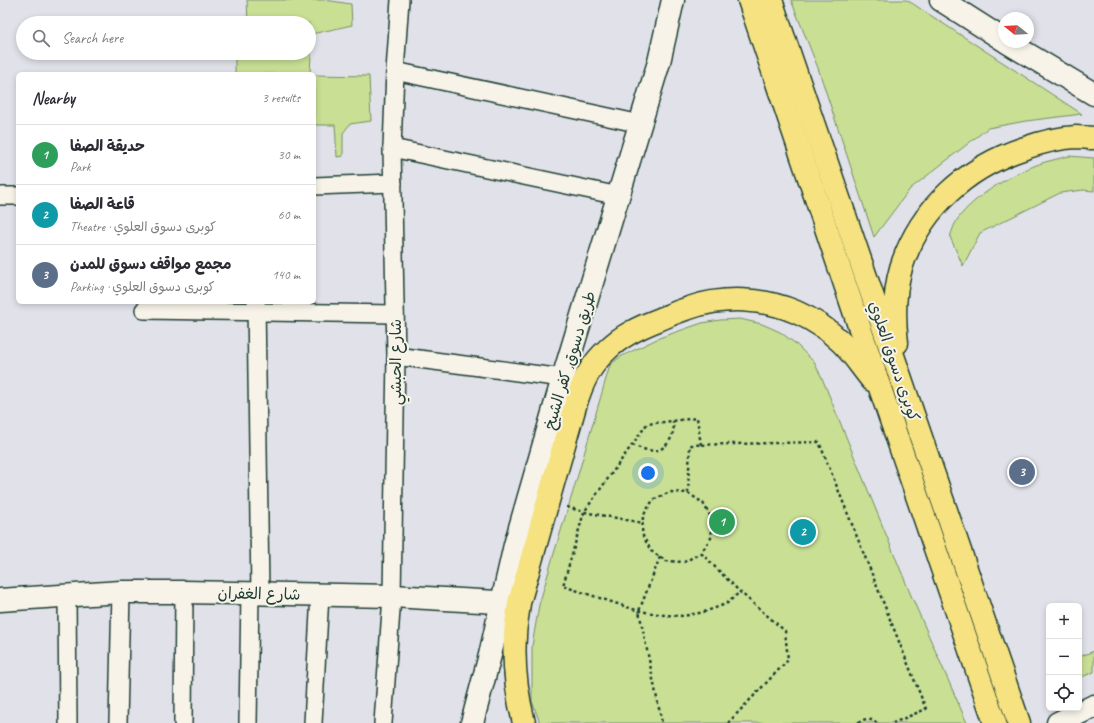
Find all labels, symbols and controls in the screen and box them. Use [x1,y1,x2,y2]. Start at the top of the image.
north arrow [998,12,1034,48]
search box [16,16,316,60]
icon: search [30,27,52,49]
text: Search here [62,29,123,48]
text: Nearby [32,88,75,109]
text: 3 results [262,90,300,106]
text: حديقة الصفا [70,137,145,156]
text: 1 [42,147,48,163]
text: 30 m [278,147,300,163]
text: Park [70,159,91,175]
text: قاعة الصفا [70,195,135,214]
text: 2 [42,207,48,223]
text: 60 m [278,207,300,223]
text: Theatre · كوبرى دسوق العلوي [70,219,216,235]
text: مجمع مواقف دسوق للمدن [70,255,231,274]
text: 3 [42,267,48,283]
text: 140 m [272,267,300,283]
text: Parking · كوبرى دسوق العلوي [70,279,215,295]
street label: طريق دسوق, كفر الشيخ [539,289,601,432]
street label: كوبرى دسوق العلوي [863,298,924,425]
street label: شارع الحبشي [386,319,410,405]
pin: 3 [1009,457,1035,487]
your location [638,463,658,483]
pin: 1 [709,507,735,537]
pin: 2 [790,517,816,547]
street label: شارع الغفران [217,583,301,606]
map controls [1046,603,1082,711]
button: + [1046,603,1082,639]
button: − [1046,639,1082,675]
button: locate [1046,675,1082,711]

